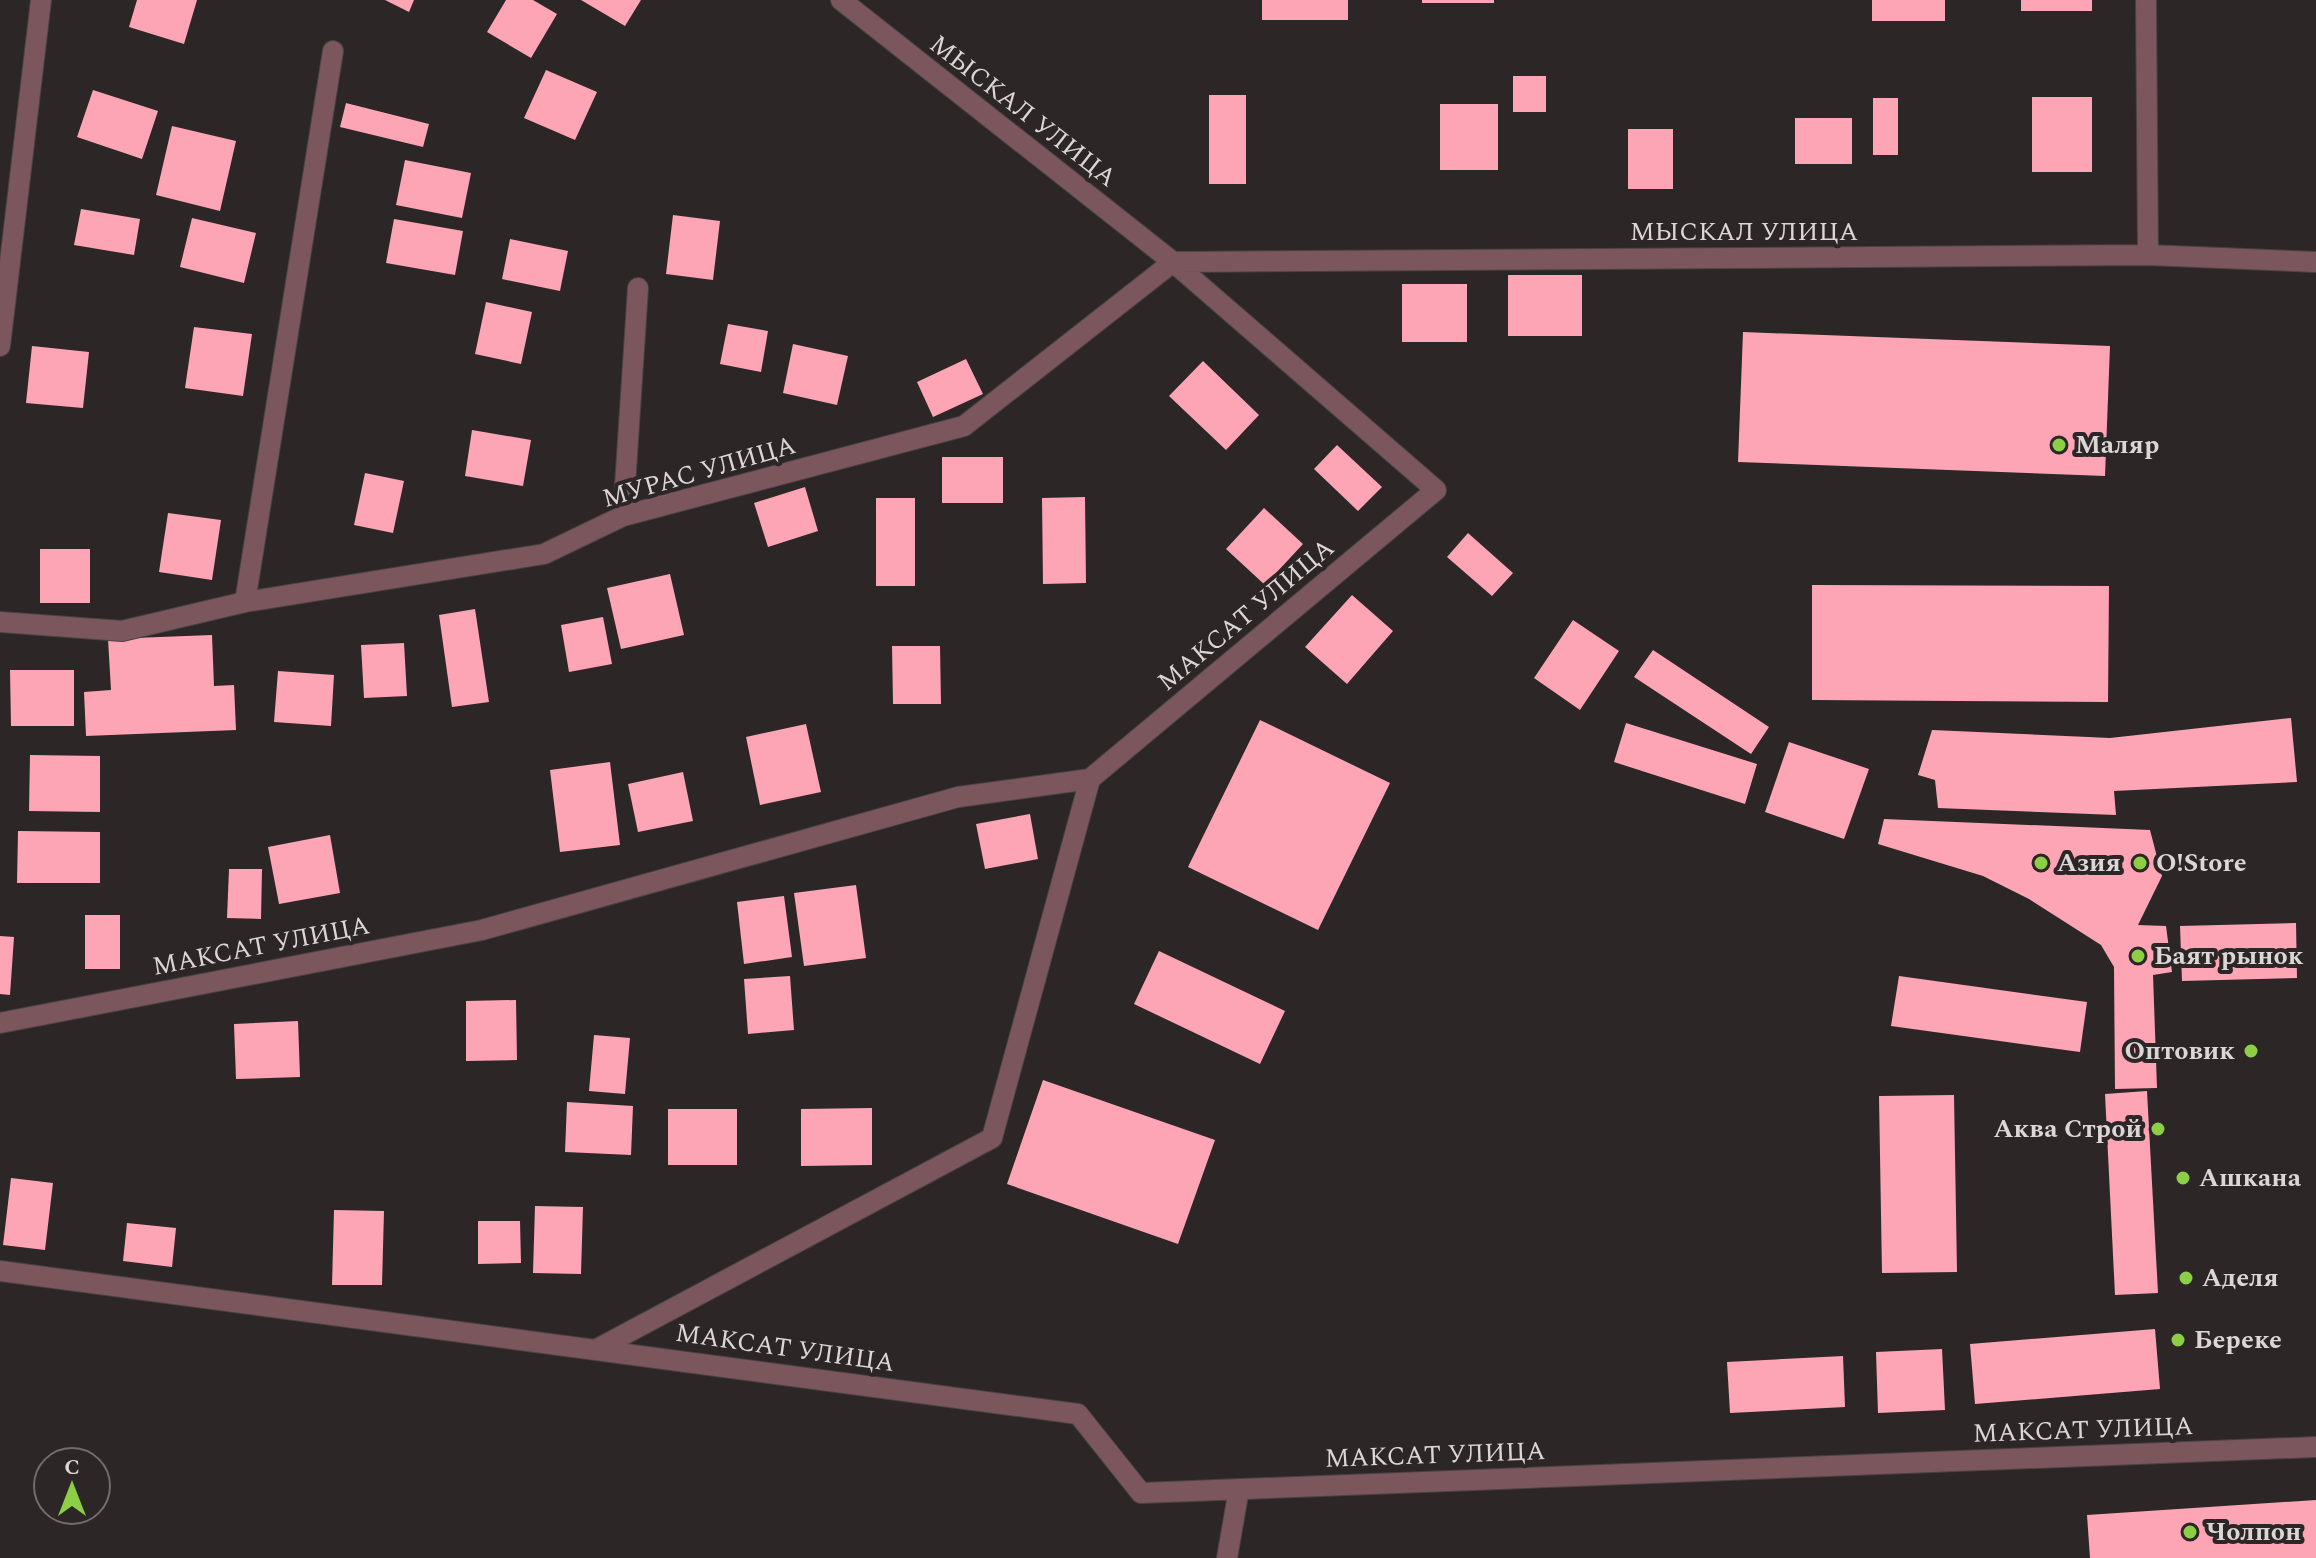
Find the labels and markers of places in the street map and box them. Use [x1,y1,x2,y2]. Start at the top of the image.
place label: Маляр [2075,425,2159,465]
marker: Маляр [2050,436,2068,454]
place label: Азия [2057,843,2121,883]
place label: O!Store [2156,843,2247,883]
marker: Азия [2032,854,2050,872]
marker: O!Store [2131,854,2149,872]
place label: Баят рынок [2154,936,2304,976]
marker: Баят рынок [2129,947,2147,965]
place label: Оптовик [2125,1031,2235,1071]
marker: Оптовик [2242,1042,2260,1060]
place label: Аква Строй [1993,1109,2142,1149]
marker: Аква Строй [2149,1120,2167,1138]
place label: Ашкана [2199,1158,2302,1198]
marker: Ашкана [2174,1169,2192,1187]
place label: Аделя [2202,1258,2279,1298]
marker: Аделя [2177,1269,2195,1287]
place label: Береке [2194,1320,2282,1360]
marker: Береке [2169,1331,2187,1349]
place label: Чолпон [2206,1512,2301,1552]
marker: Чолпон [2181,1523,2199,1541]

